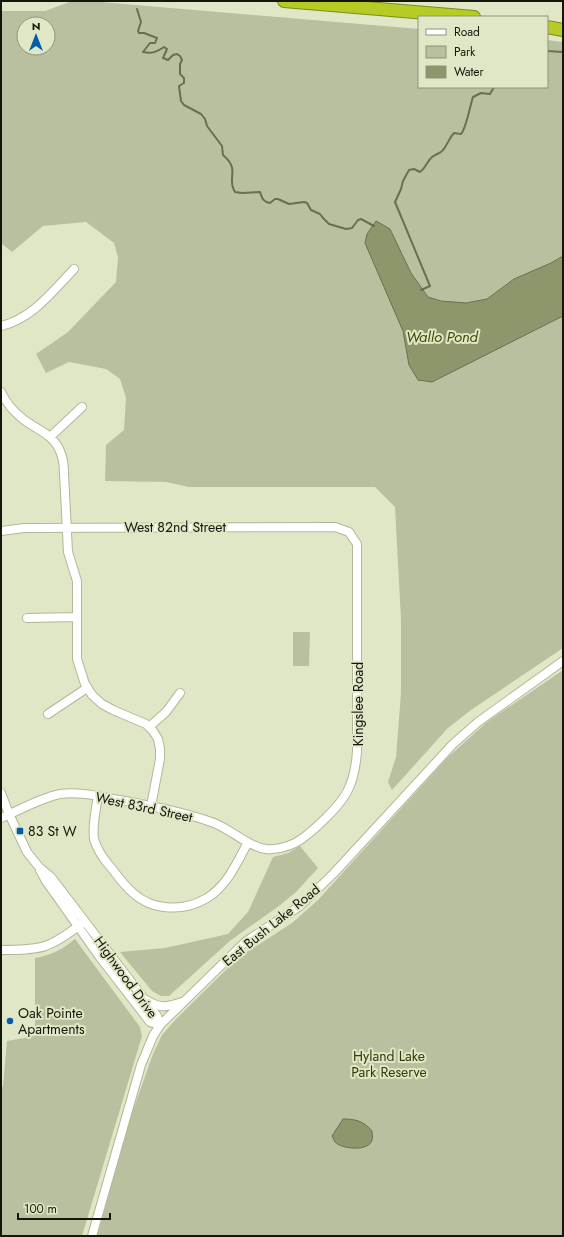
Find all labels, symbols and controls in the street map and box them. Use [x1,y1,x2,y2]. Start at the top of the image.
north arrow [16,16,56,56]
legend [418,16,548,88]
text: N [32,18,40,34]
text: Road [454,23,480,41]
text: Park [454,43,476,61]
text: Water [454,63,485,81]
water label: Wallo Pond [406,326,479,348]
street label: West 82nd Street [124,517,226,537]
street label: Kingslee Road [348,662,368,746]
street label: West 83rd Street [94,787,195,827]
place label: 83 St W [28,821,77,841]
marker: 83 St W [15,826,25,836]
street label: East Bush Lake Road [218,879,324,971]
street label: Highwood Drive [89,932,163,1022]
place label: Oak Pointe Apartments [18,1003,85,1039]
marker: Oak Pointe Apartments [5,1016,15,1026]
park label: Hyland Lake Park Reserve [351,1046,427,1082]
scale bar [18,1195,110,1221]
text: 100 m [24,1200,57,1218]

